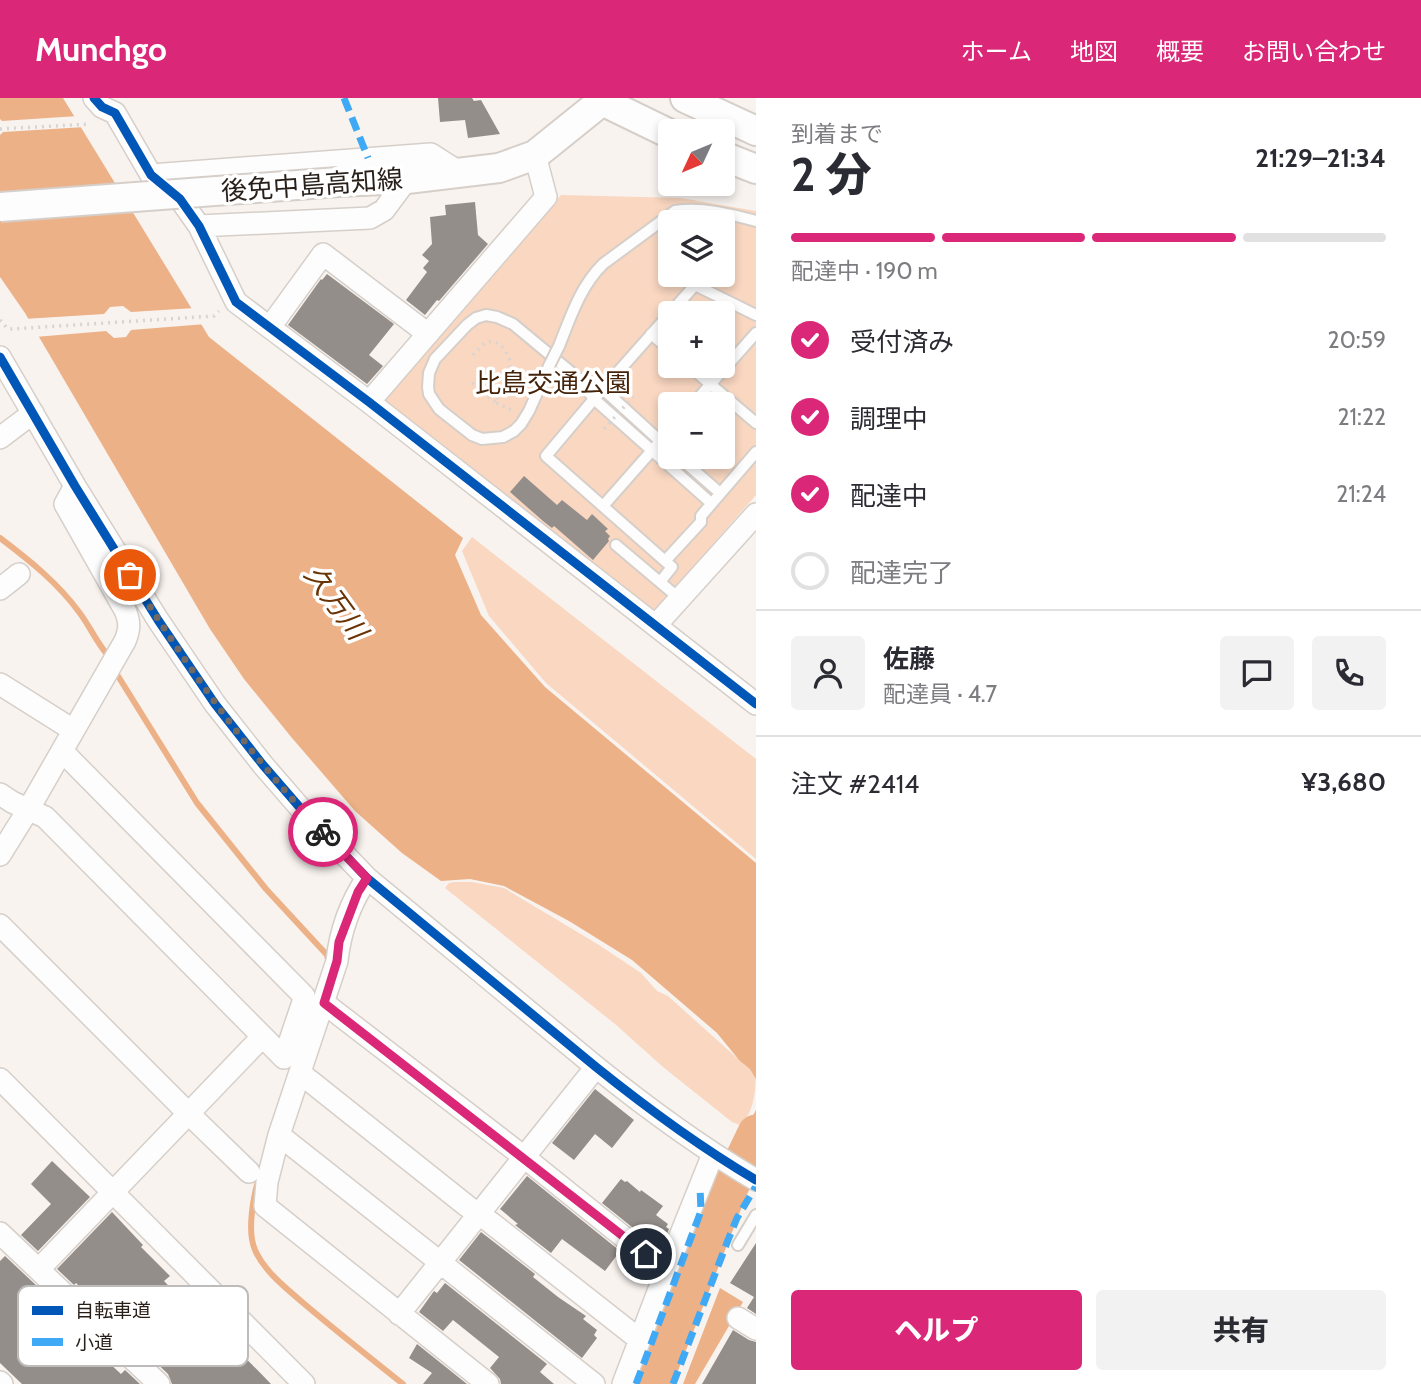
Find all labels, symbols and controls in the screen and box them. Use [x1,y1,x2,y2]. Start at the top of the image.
text: Munchgo [35,29,167,69]
text: ホーム [961,37,1032,66]
text: 地図 [1070,37,1118,66]
text: 概要 [1156,37,1204,66]
text: お問い合わせ [1242,37,1386,66]
north arrow [658,119,735,196]
map controls [658,119,735,469]
text: 到着まで [791,120,883,148]
text: 21:29–21:34 [1255,142,1386,174]
text: 2 分 [791,147,872,203]
street label: 後免中島高知線 [220,163,404,207]
button: layers [658,210,735,287]
text: 配達中 · 190 m [791,257,938,285]
button: + [658,301,735,378]
icon: check [791,321,829,359]
text: 受付済み [850,326,954,358]
text: 20:59 [1328,326,1386,354]
park label: 比島交通公園 [475,367,631,399]
button: − [658,392,735,469]
icon: check [791,398,829,436]
text: 調理中 [850,403,928,435]
text: 21:22 [1338,403,1386,431]
icon: check [791,475,829,513]
text: 配達中 [850,480,928,512]
text: 21:24 [1336,480,1386,508]
pin [100,545,160,605]
icon: bag [111,556,149,594]
text: 配達完了 [850,557,954,589]
water label: 久万川 [298,558,376,648]
button: person [791,636,865,710]
button: chat [1220,636,1294,710]
button: phone [1312,636,1386,710]
text: 佐藤 [883,643,935,675]
text: 配達員 · 4.7 [883,680,997,708]
text: ¥3,680 [1302,766,1386,798]
text: 注文 #2414 [791,768,919,800]
courier [288,797,358,867]
icon: bike [304,813,342,851]
pin [616,1224,676,1284]
icon: home [627,1235,665,1273]
legend [18,1286,248,1366]
button: ヘルプ [791,1290,1082,1370]
button: 共有 [1096,1290,1386,1370]
text: 自転車道 [75,1299,151,1322]
text: 小道 [75,1331,113,1354]

